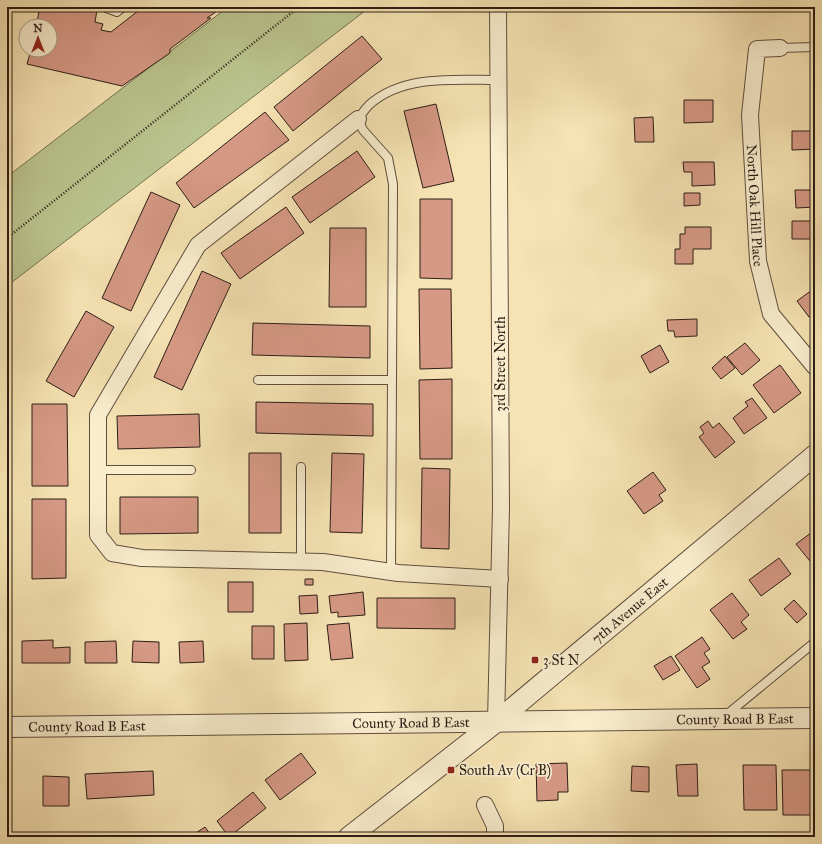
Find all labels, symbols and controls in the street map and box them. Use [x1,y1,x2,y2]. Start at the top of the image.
north arrow [18,18,58,58]
text: N [33,22,43,35]
street label: North Oak Hill Place [743,144,767,269]
street label: 3rd Street North [492,316,509,412]
street label: 7th Avenue East [588,574,672,647]
place label: 3 St N [543,652,580,669]
marker: 3 St N [530,655,540,665]
street label: County Road B East [676,710,794,729]
street label: County Road B East [352,714,470,732]
street label: County Road B East [28,717,146,736]
place label: South Av (Cr B) [459,762,551,780]
marker: South Av (Cr B) [446,765,456,775]

